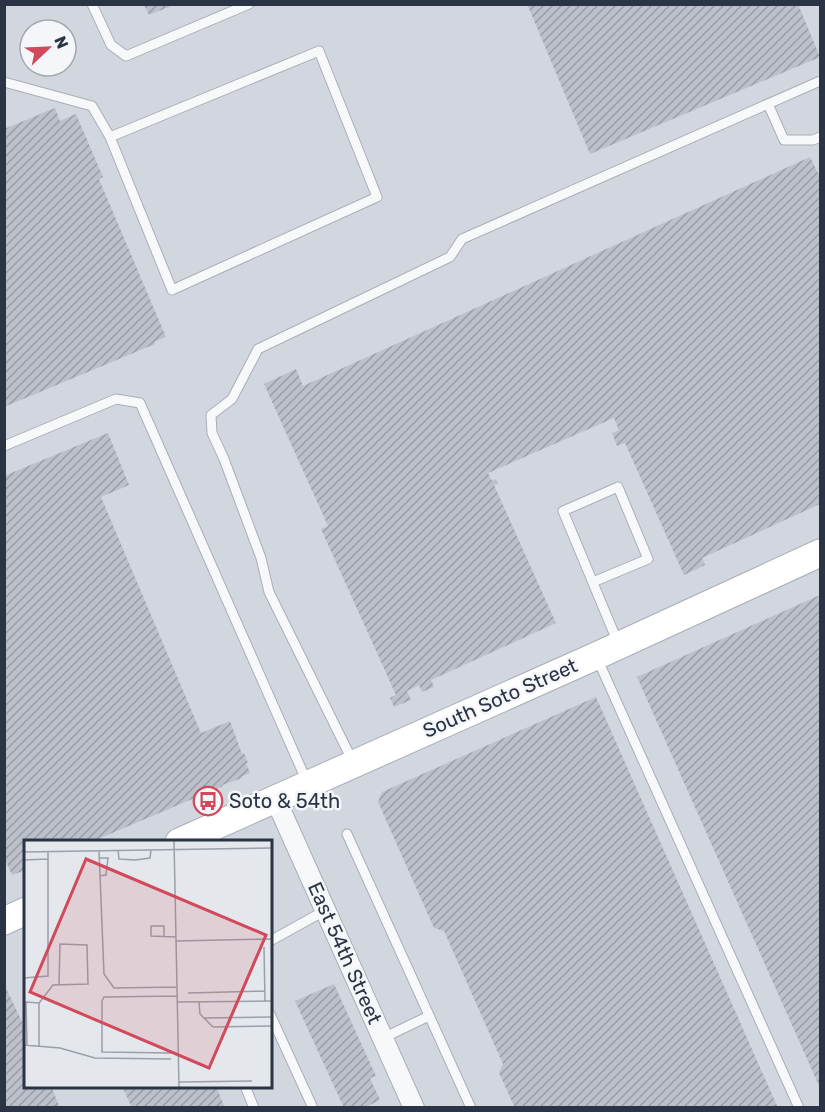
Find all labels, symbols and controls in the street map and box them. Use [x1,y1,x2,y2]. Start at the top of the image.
north arrow [18,18,78,78]
text: N [50,33,72,51]
street label: South Soto Street [419,653,581,743]
bus stop icon: Soto & 54th [192,785,224,817]
place label: Soto & 54th [229,789,340,813]
inset map [24,840,272,1088]
street label: East 54th Street [303,878,387,1028]

